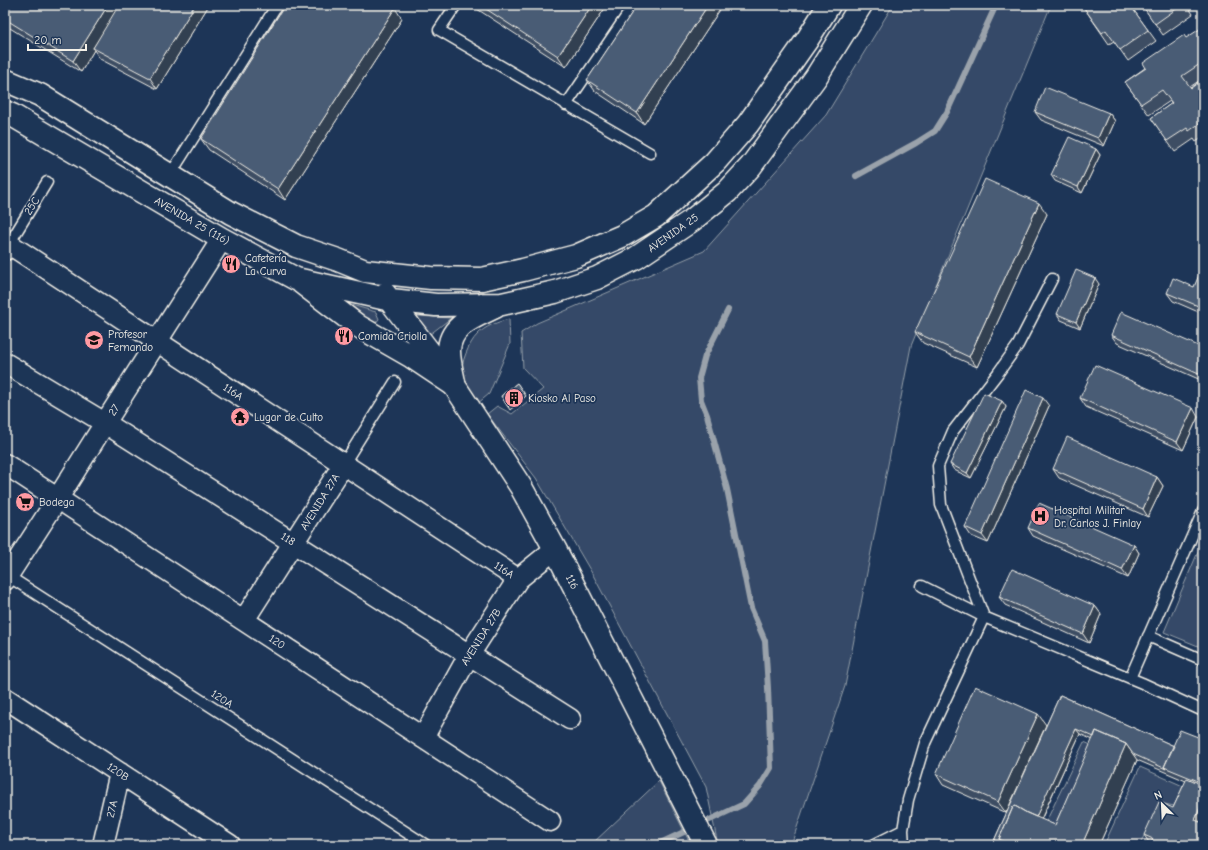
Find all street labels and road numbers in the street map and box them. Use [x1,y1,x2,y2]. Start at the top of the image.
street label: AVENIDA 25 (116) [152,194,232,248]
street label: 25C [22,195,43,217]
street label: AVENIDA 25 [645,211,701,255]
street label: 116A [221,381,246,404]
street label: 27 [106,402,122,418]
street label: AVENIDA 27A [297,471,343,533]
street label: 118 [278,530,298,548]
street label: 116A [492,559,517,582]
street label: 116 [563,573,581,592]
street label: AVENIDA 27B [458,606,504,668]
street label: 120 [266,632,288,652]
street label: 120A [209,687,236,711]
street label: 120B [105,760,132,784]
street label: 27A [104,799,120,819]

